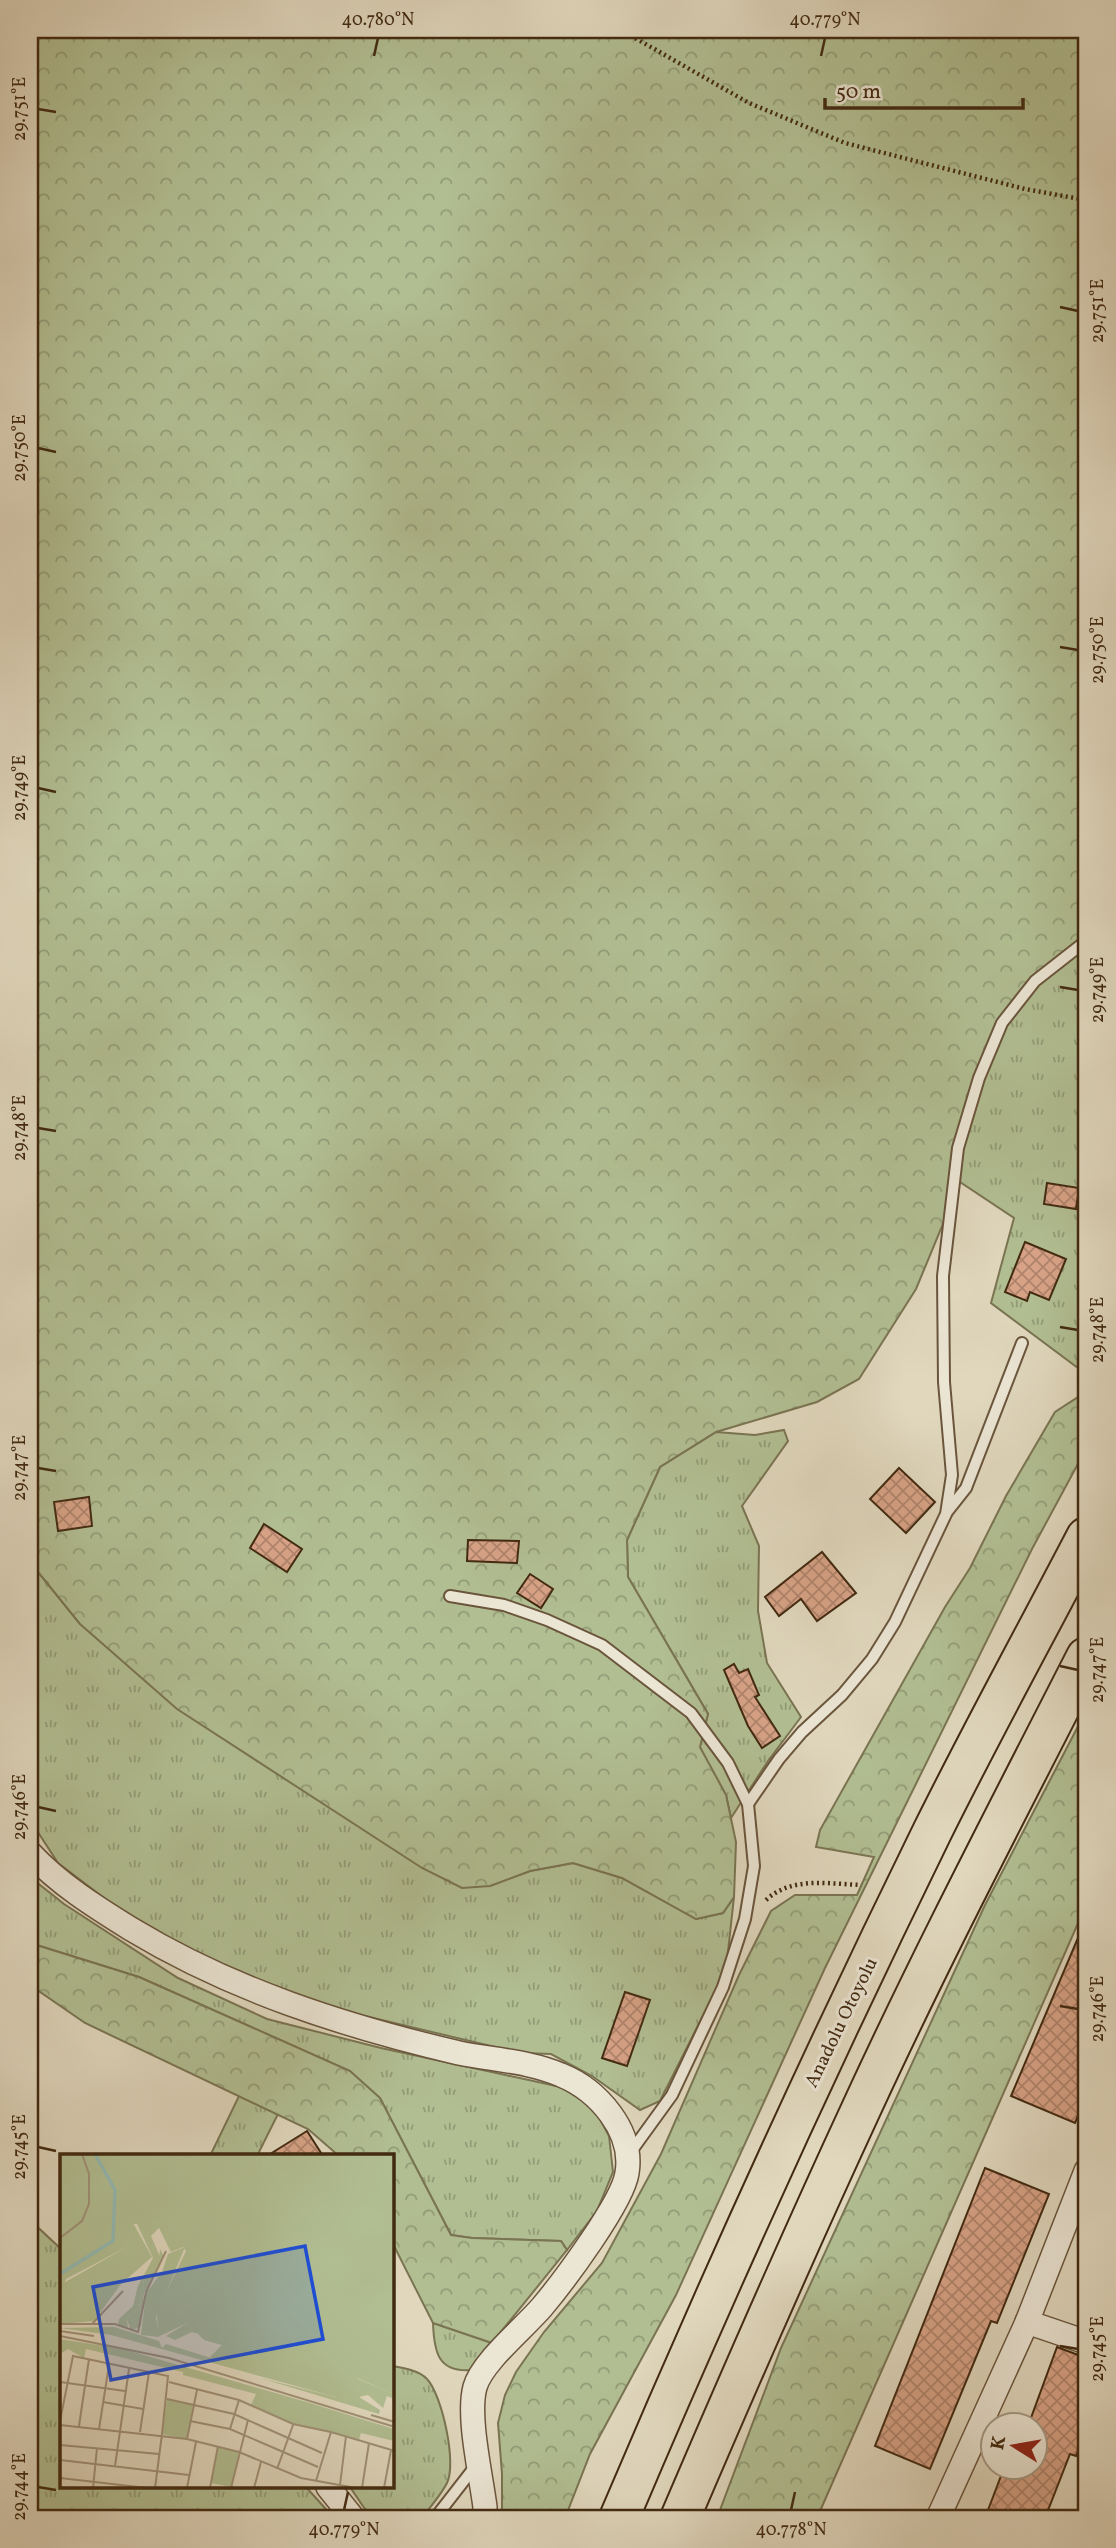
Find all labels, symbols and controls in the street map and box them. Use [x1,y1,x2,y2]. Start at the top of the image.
text: 40.780°N [342,8,414,33]
text: 40.779°N [789,8,861,33]
scale bar [825,66,1023,110]
text: 29.751°E [8,77,33,141]
text: 50 m [836,78,881,107]
text: 29.751°E [1086,279,1111,343]
text: 29.750°E [8,414,33,482]
text: 29.750°E [1086,616,1111,684]
text: 29.749°E [8,755,33,821]
text: 29.749°E [1086,957,1111,1023]
text: 29.748°E [8,1094,33,1161]
text: 29.748°E [1086,1296,1111,1363]
text: 29.747°E [8,1434,33,1501]
text: 29.747°E [1086,1636,1111,1703]
text: 29.746°E [8,1773,33,1840]
street label: Anadolu Otoyolu [799,1953,885,2092]
text: 29.746°E [1086,1975,1111,2042]
text: 29.745°E [8,2114,33,2180]
inset map [60,2154,394,2488]
text: 29.745°E [1086,2316,1111,2382]
north arrow [979,2412,1050,2482]
text: K [985,2434,1013,2452]
text: 29.744°E [8,2453,33,2521]
text: 40.779°N [308,2518,380,2543]
text: 40.778°N [755,2518,827,2543]

